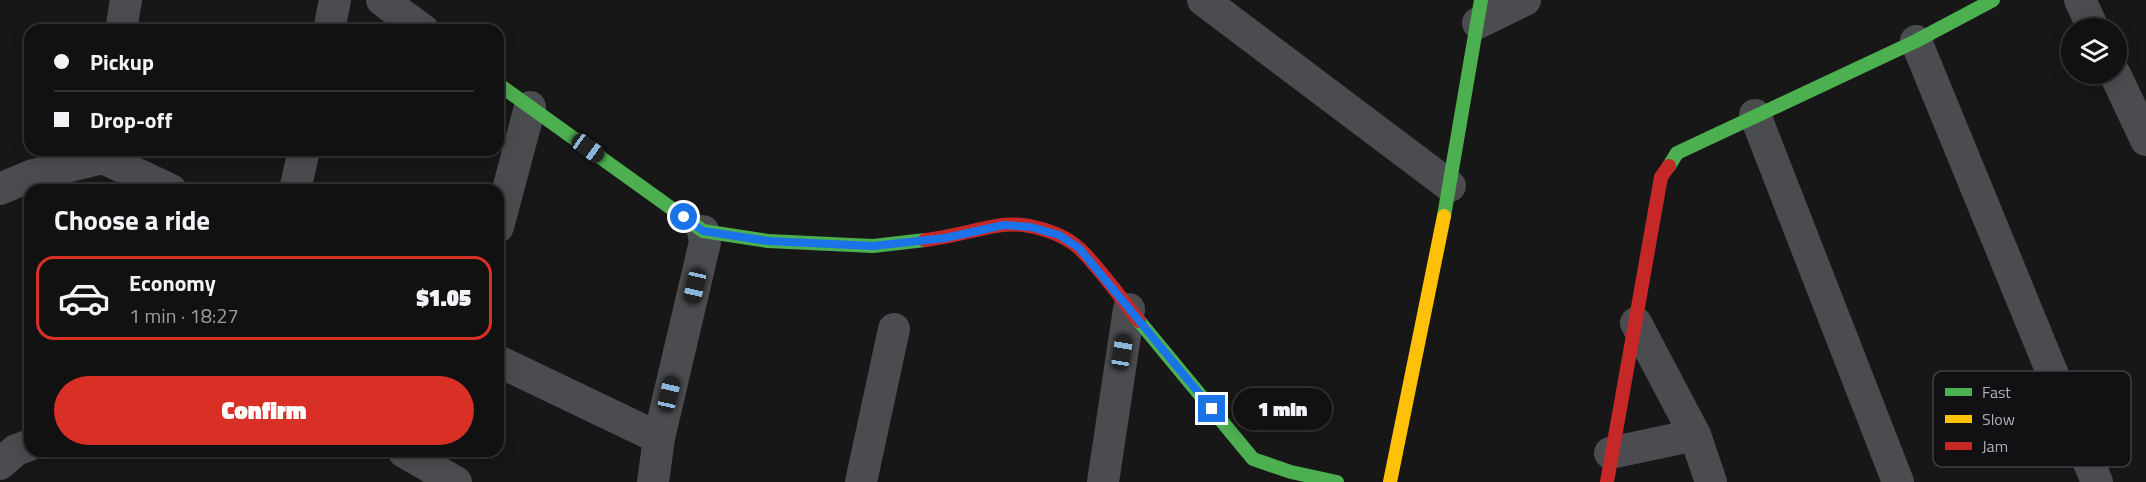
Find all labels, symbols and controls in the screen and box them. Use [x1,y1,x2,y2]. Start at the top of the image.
map controls [2061,18,2127,84]
button: layers [2061,18,2127,84]
text: Pickup [90,45,154,79]
text: Drop-off [90,103,172,137]
car [568,130,608,166]
text: Choose a ride [54,199,210,240]
route start [670,203,697,230]
text: Economy [129,266,216,300]
car [682,266,708,306]
icon: car [57,271,111,325]
text: $1.05 [416,281,471,315]
text: 1 min · 18:27 [129,300,239,331]
car [1110,333,1134,371]
legend [1933,371,2131,467]
car [656,374,682,414]
button: Confirm [54,376,474,445]
text: Fast [1982,380,2011,404]
callout: 1 min [1233,388,1332,430]
text: 1 min [1258,393,1307,424]
route end [1198,395,1225,422]
text: Slow [1982,407,2015,431]
text: Jam [1982,434,2008,458]

